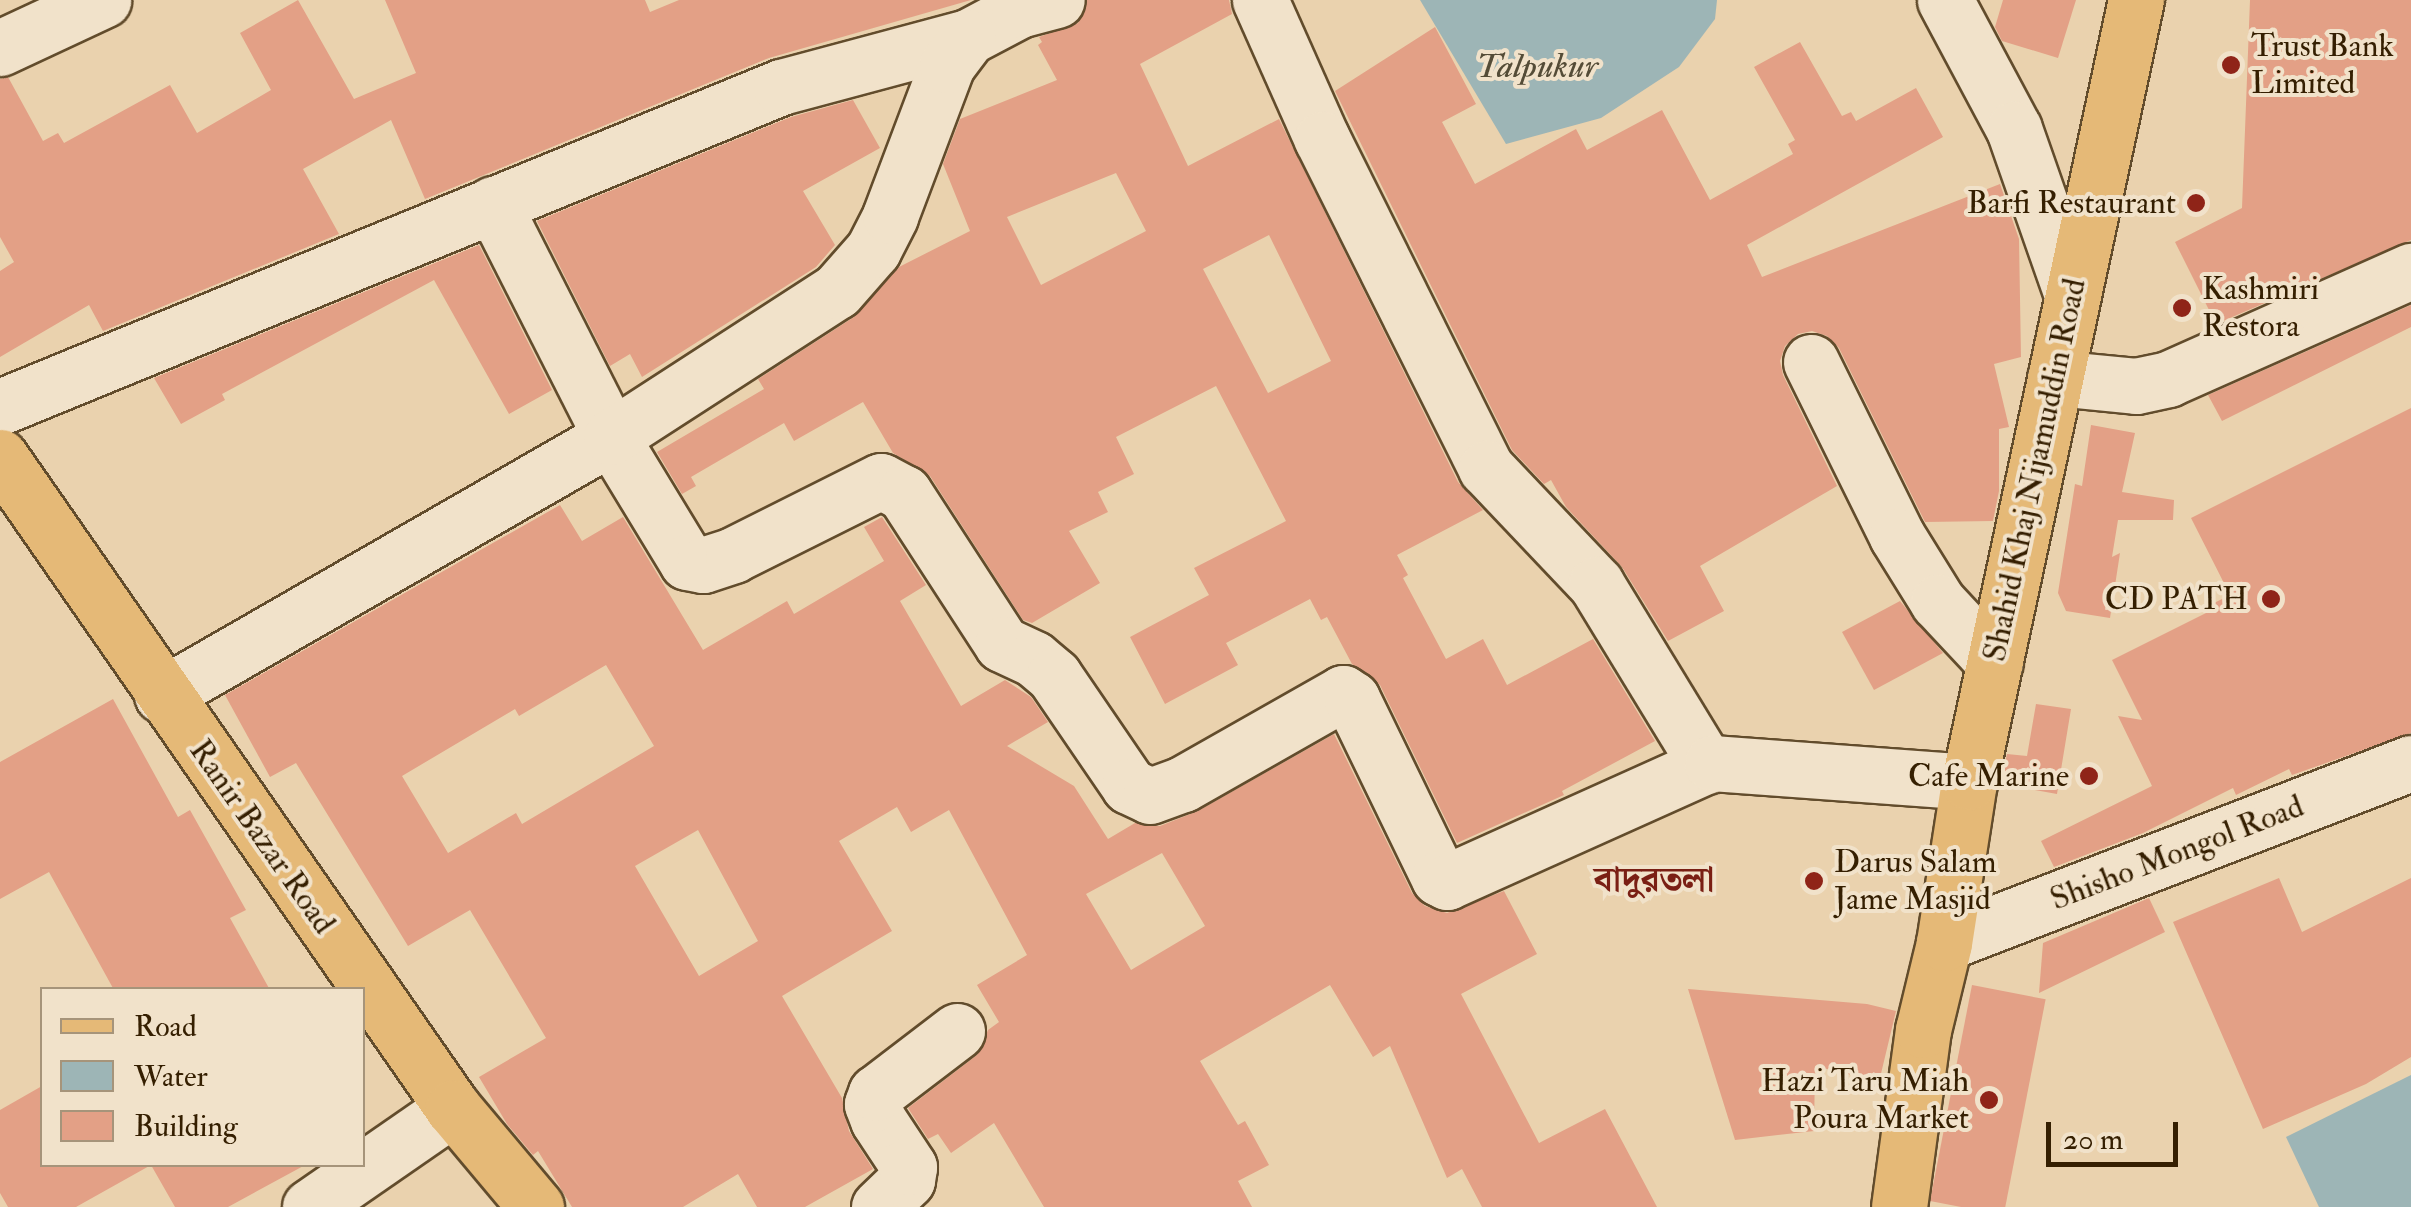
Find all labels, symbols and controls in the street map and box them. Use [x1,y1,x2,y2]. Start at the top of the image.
place label: Trust Bank Limited [2251,28,2394,103]
water label: Talpukur [1476,45,1598,87]
marker: Trust Bank Limited [2220,54,2242,76]
place label: Barfi Restaurant [1967,184,2176,222]
marker: Barfi Restaurant [2185,192,2207,214]
place label: Kashmiri Restora [2202,271,2319,346]
street label: Shahid Khaj Nijamuddin Road [1976,275,2094,665]
marker: Kashmiri Restora [2171,297,2193,319]
place label: CD PATH [2105,580,2248,618]
marker: CD PATH [2258,586,2284,612]
street label: Ranir Bazar Road [181,733,343,941]
place label: Cafe Marine [1908,757,2069,795]
marker: Cafe Marine [2078,765,2100,787]
street label: Shisho Mongol Road [2045,787,2309,919]
place label: Darus Salam Jame Masjid [1834,844,1997,919]
district label: বাদুরতলা [1594,859,1714,901]
marker: Darus Salam Jame Masjid [1803,870,1825,892]
legend [40,987,365,1167]
text: Road [134,1008,197,1045]
text: Water [134,1058,208,1095]
place label: Hazi Taru Miah Poura Market [1761,1063,1969,1138]
marker: Hazi Taru Miah Poura Market [1978,1089,2000,1111]
scale bar [2051,1102,2184,1164]
text: Building [134,1108,238,1145]
text: 20 m [2063,1121,2123,1158]

